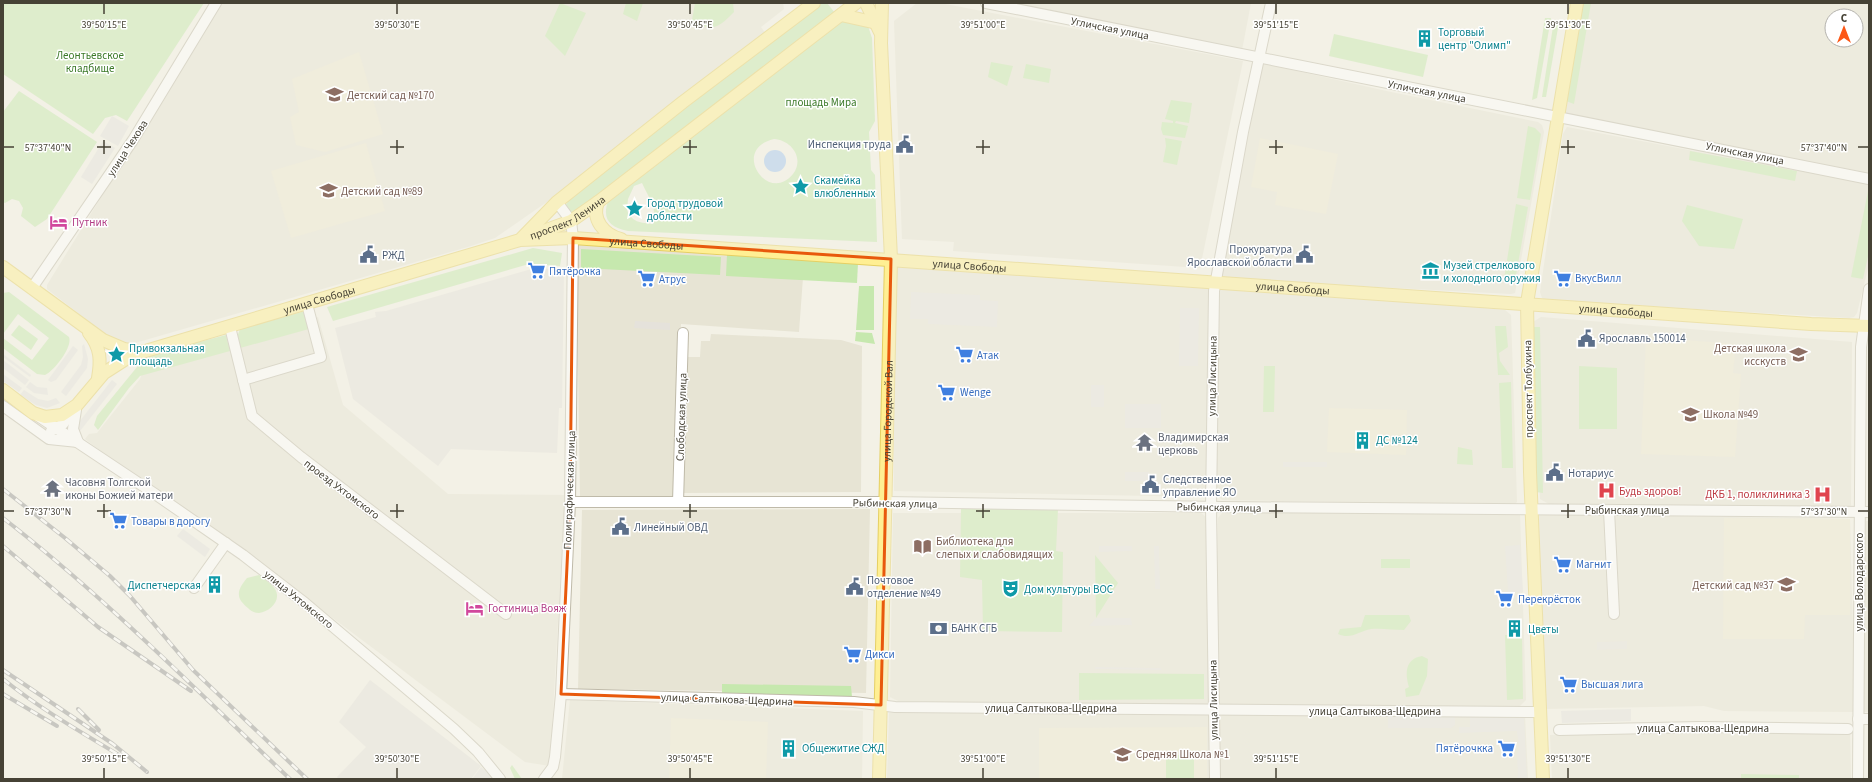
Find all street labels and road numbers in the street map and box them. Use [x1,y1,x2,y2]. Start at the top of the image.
street label: Угличская улица [1069,14,1150,43]
street label: Угличская улица [1386,77,1467,106]
street label: улица Чехова [103,117,151,180]
street label: Угличская улица [1704,139,1785,168]
street label: проспект Ленина [528,192,609,243]
street label: улица Свободы [609,234,684,254]
street label: улица Свободы [932,256,1007,276]
street label: улица Свободы [1255,278,1330,299]
street label: улица Свободы [282,282,357,318]
street label: улица Свободы [1578,301,1653,321]
street label: улица Лисицына [1204,336,1221,416]
street label: проспект Толбухина [1520,340,1537,438]
street label: улица Городской Вал [879,360,897,462]
street label: Слободская улица [672,373,691,462]
street label: Полиграфическая улица [560,430,579,550]
street label: проезд Ухтомского [301,456,383,523]
street label: Рыбинская улица [853,495,937,512]
street label: Рыбинская улица [1177,499,1261,516]
street label: Рыбинская улица [1585,503,1669,518]
street label: улица Володарского [1852,532,1867,632]
street label: улица Ухтомского [261,567,337,632]
street label: улица Лисицына [1205,660,1222,740]
street label: улица Салтыкова-Щедрина [661,690,793,709]
street label: улица Салтыкова-Щедрина [985,701,1117,716]
street label: улица Салтыкова-Щедрина [1309,704,1441,719]
street label: улица Салтыкова-Щедрина [1637,721,1769,736]

